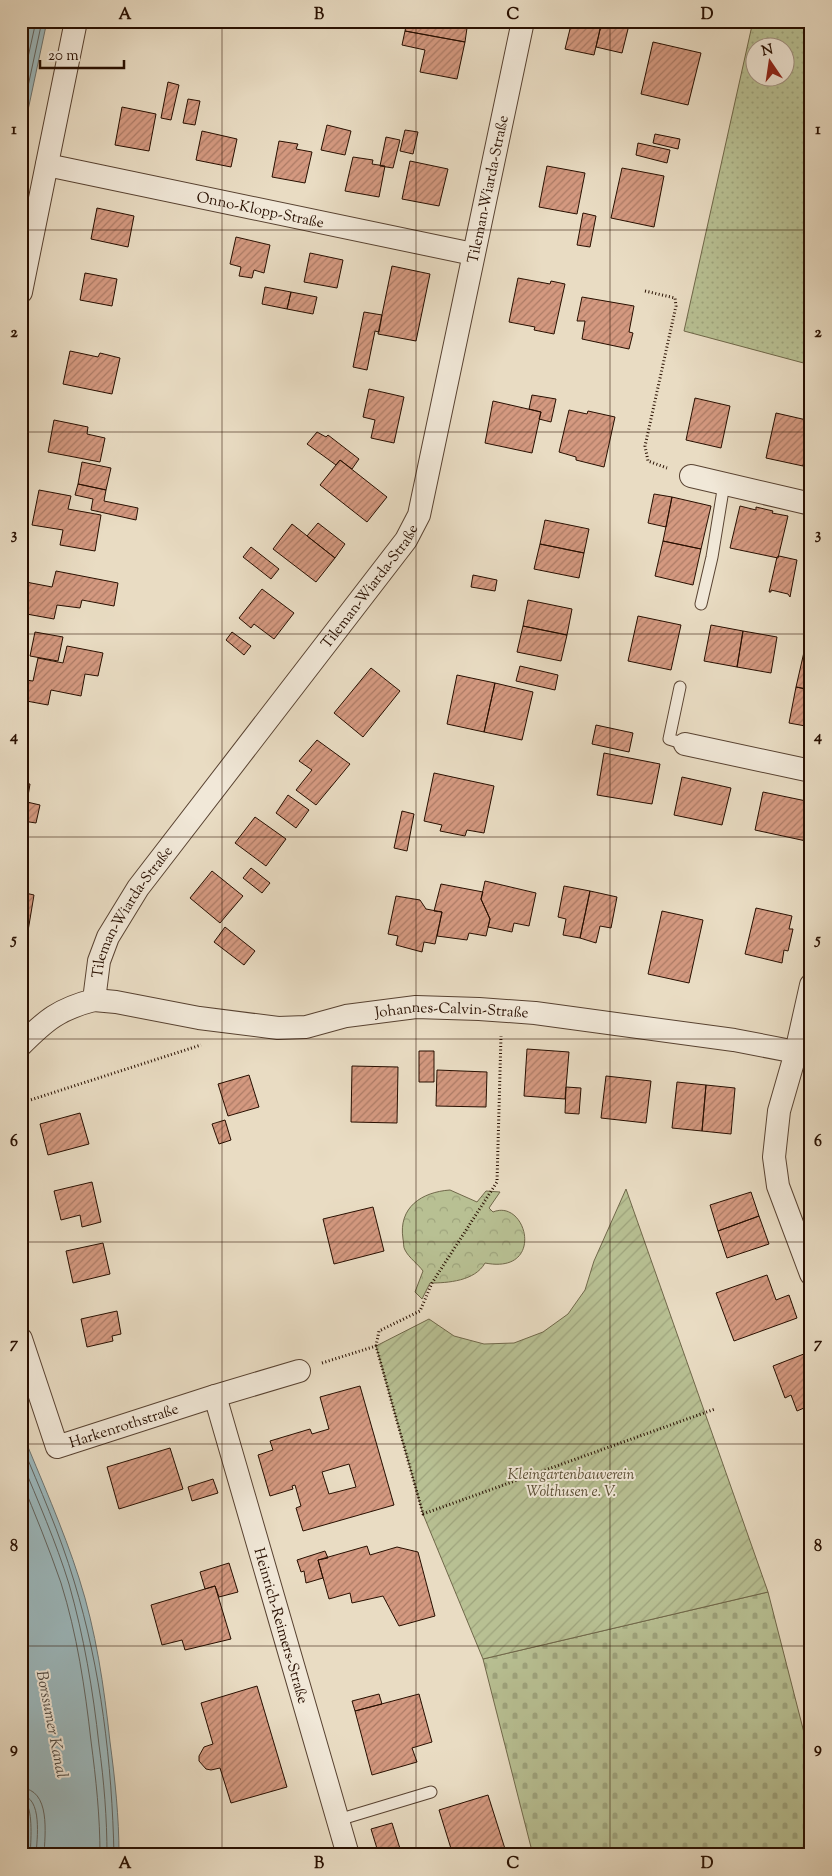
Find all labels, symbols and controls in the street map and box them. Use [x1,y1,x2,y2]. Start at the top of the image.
text: A [119,4,132,27]
text: B [314,4,324,27]
text: C [507,4,520,27]
text: D [701,4,714,27]
scale bar [40,38,124,70]
north arrow [744,38,794,88]
text: N [760,40,775,62]
text: 20 m [48,46,79,67]
street label: Tileman-Wiarda-Straße [463,114,515,265]
text: 1 [11,119,17,142]
text: 1 [815,119,821,142]
street label: Onno-Klopp-Straße [194,187,326,235]
text: 2 [10,322,18,345]
text: 2 [814,322,822,345]
street label: Tileman-Wiarda-Straße [317,521,424,654]
text: 3 [11,524,18,547]
text: 3 [815,524,822,547]
text: 4 [9,726,18,749]
text: 4 [813,726,822,749]
street label: Tileman-Wiarda-Straße [88,842,179,979]
text: 5 [9,929,17,952]
text: 5 [813,929,821,952]
street label: Johannes-Calvin-Straße [373,998,529,1025]
text: 6 [10,1131,18,1154]
text: 6 [814,1131,822,1154]
text: 7 [10,1333,19,1356]
text: 7 [814,1333,823,1356]
street label: Harkenrothstraße [67,1399,182,1454]
park label: Kleingartenbauverein Wolthusen e. V. [508,1465,635,1503]
text: 8 [10,1536,18,1559]
text: 8 [814,1536,822,1559]
street label: Heinrich-Reimers-Straße [248,1546,313,1706]
water label: Borssumer Kanal [29,1669,72,1780]
text: 9 [10,1738,18,1761]
text: 9 [814,1738,822,1761]
text: A [119,1853,132,1876]
text: B [314,1853,324,1876]
text: C [507,1853,520,1876]
text: D [701,1853,714,1876]

